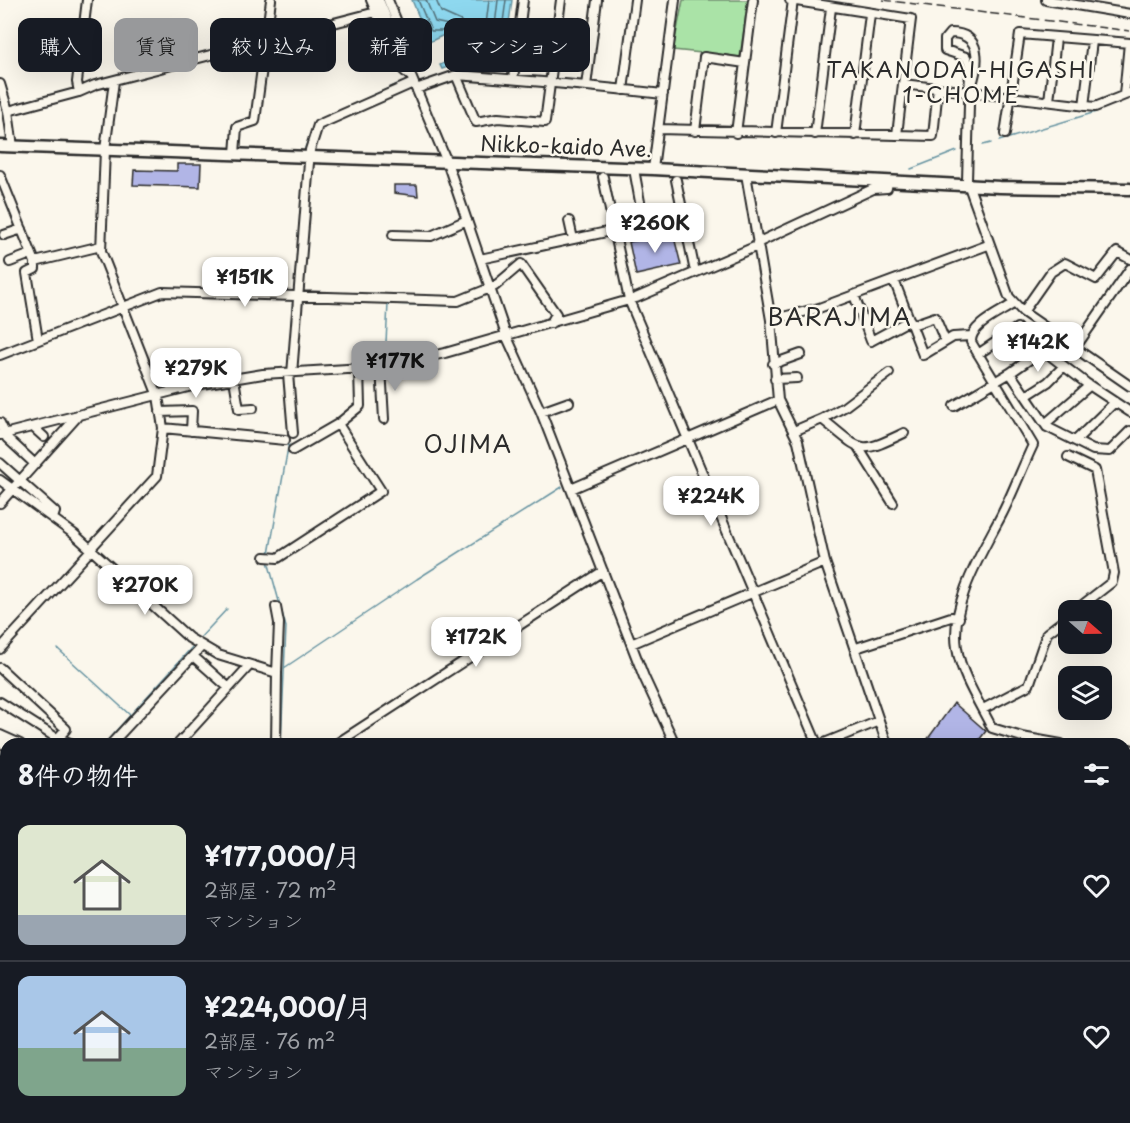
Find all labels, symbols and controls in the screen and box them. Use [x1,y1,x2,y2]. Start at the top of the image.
chip: 購入 [18,18,102,72]
chip: 賃貸 [114,18,198,72]
chip: 絞り込み [210,18,336,72]
chip: 新着 [348,18,432,72]
chip: マンション [444,18,590,72]
district label: TAKANODAI-HIGASHI 1-CHOME [826,52,1096,110]
street label: Nikko-kaido Ave. [480,126,652,164]
pin: ¥260K [613,203,697,254]
text: ¥260K [620,207,690,237]
pin: ¥151K [203,257,287,308]
text: ¥151K [216,261,274,291]
district label: BARAJIMA [768,298,912,334]
pin: ¥142K [996,322,1080,373]
text: ¥142K [1006,326,1070,356]
pin: ¥177K [353,341,437,392]
text: ¥177K [365,345,425,375]
pin: ¥279K [154,348,238,399]
text: ¥279K [164,352,228,382]
district label: OJIMA [423,425,513,461]
pin: ¥224K [669,476,753,527]
text: ¥224K [677,480,745,510]
pin: ¥270K [103,565,187,616]
text: ¥270K [112,569,178,599]
north arrow [1058,600,1112,654]
map controls [1058,600,1112,720]
pin: ¥172K [434,617,518,668]
text: ¥172K [445,621,507,651]
button: layers [1058,666,1112,720]
text: 8件の物件 [18,755,138,794]
icon: filters [1080,758,1113,791]
text: ¥177,000/月 [204,836,361,875]
icon: home [66,849,138,921]
icon: heart [1080,869,1113,902]
text: 2部屋 · 72 m² [204,875,337,905]
text: マンション [204,905,303,935]
text: ¥224,000/月 [204,987,372,1026]
icon: home [66,1000,138,1072]
icon: heart [1080,1020,1113,1053]
text: 2部屋 · 76 m² [204,1026,335,1056]
text: マンション [204,1056,303,1086]

